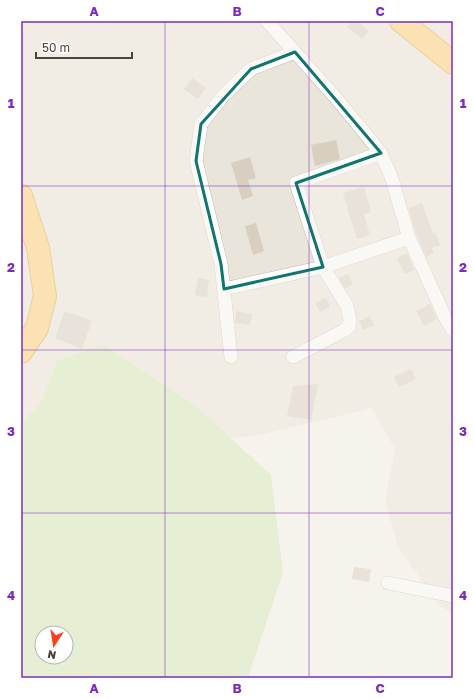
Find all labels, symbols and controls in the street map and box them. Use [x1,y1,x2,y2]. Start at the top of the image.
text: A [89,3,99,19]
text: B [232,3,242,19]
text: C [375,3,385,19]
scale bar [36,34,132,60]
text: 50 m [42,40,70,55]
text: 1 [8,95,15,111]
text: 1 [460,95,467,111]
text: 2 [7,259,15,275]
text: 2 [459,259,467,275]
text: 3 [7,423,15,439]
text: 3 [459,423,467,439]
text: 4 [7,587,15,603]
text: 4 [459,587,467,603]
north arrow [34,625,74,665]
text: N [46,648,57,662]
text: A [89,680,99,696]
text: B [232,680,242,696]
text: C [375,680,385,696]

